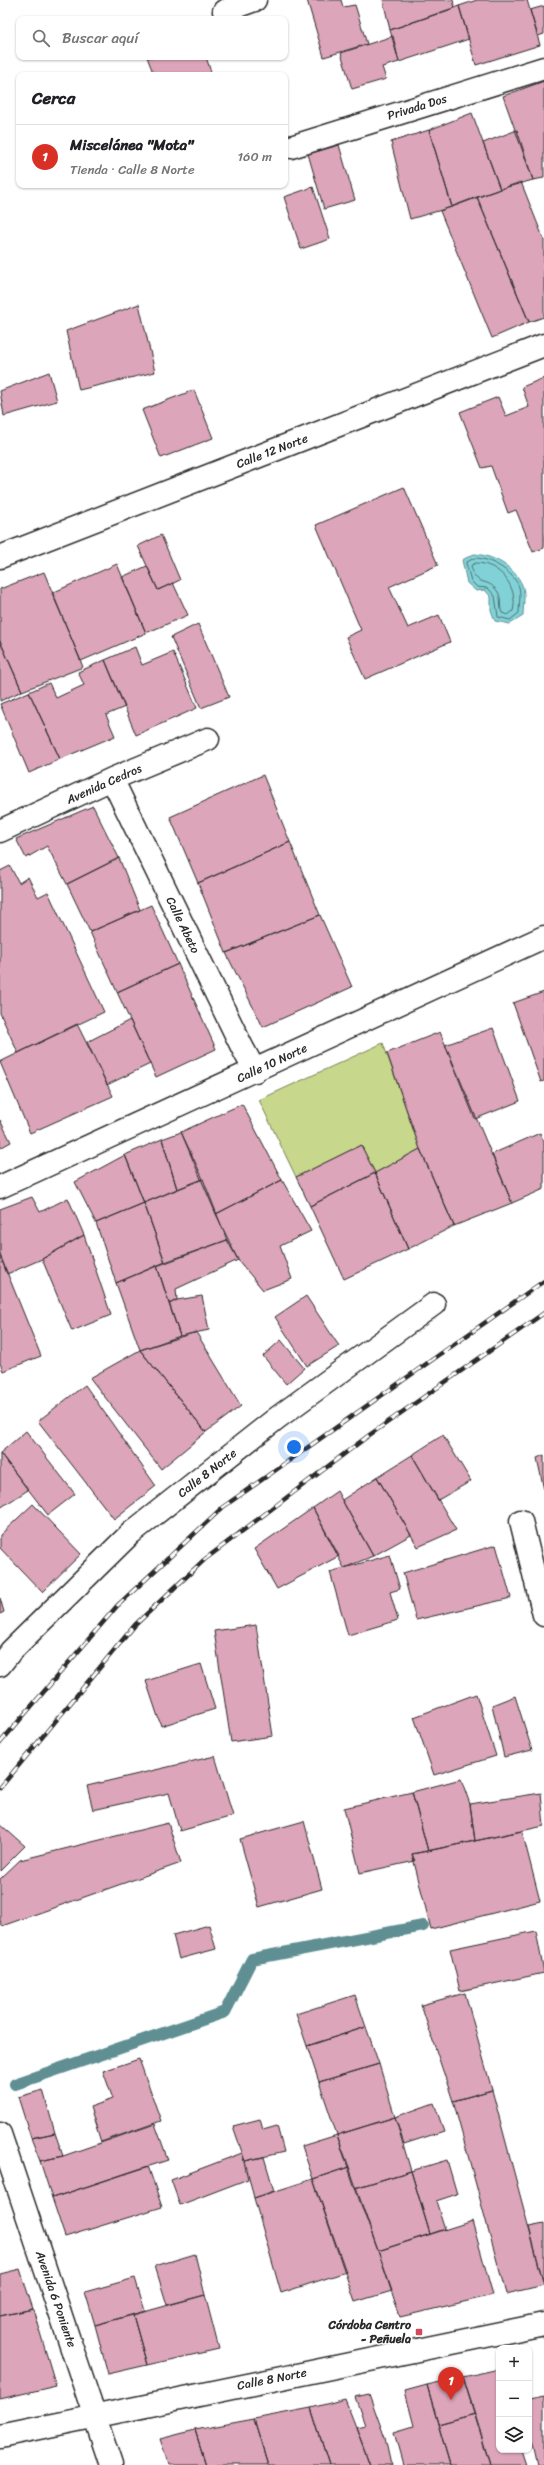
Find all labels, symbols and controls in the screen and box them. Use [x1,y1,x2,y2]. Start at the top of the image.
search box [16,16,288,60]
text: Buscar aquí [62,25,139,51]
icon: search [30,27,52,49]
text: Cerca [32,83,75,113]
street label: Privada Dos [384,87,450,126]
text: Miscelánea "Mota" [70,132,193,158]
text: 1 [42,145,48,168]
text: 160 m [237,145,272,168]
text: Tienda · Calle 8 Norte [70,158,195,181]
street label: Calle 12 Norte [233,427,311,475]
street label: Avenida Cedros [62,757,145,811]
street label: Calle Abeto [160,893,206,957]
street label: Calle 10 Norte [233,1037,311,1089]
your location [284,1437,304,1457]
street label: Calle 8 Norte [172,1443,242,1503]
street label: Avenida 6 Poniente [29,2247,83,2350]
place label: Córdoba Centro - Peñuela [328,2314,412,2350]
marker: Córdoba Centro - Peñuela [414,2327,424,2337]
map controls [496,2345,532,2453]
button: + [496,2345,532,2381]
street label: Calle 8 Norte [235,2361,309,2397]
pin: 1 [438,2367,464,2400]
button: − [496,2381,532,2417]
button: layers [496,2417,532,2453]

